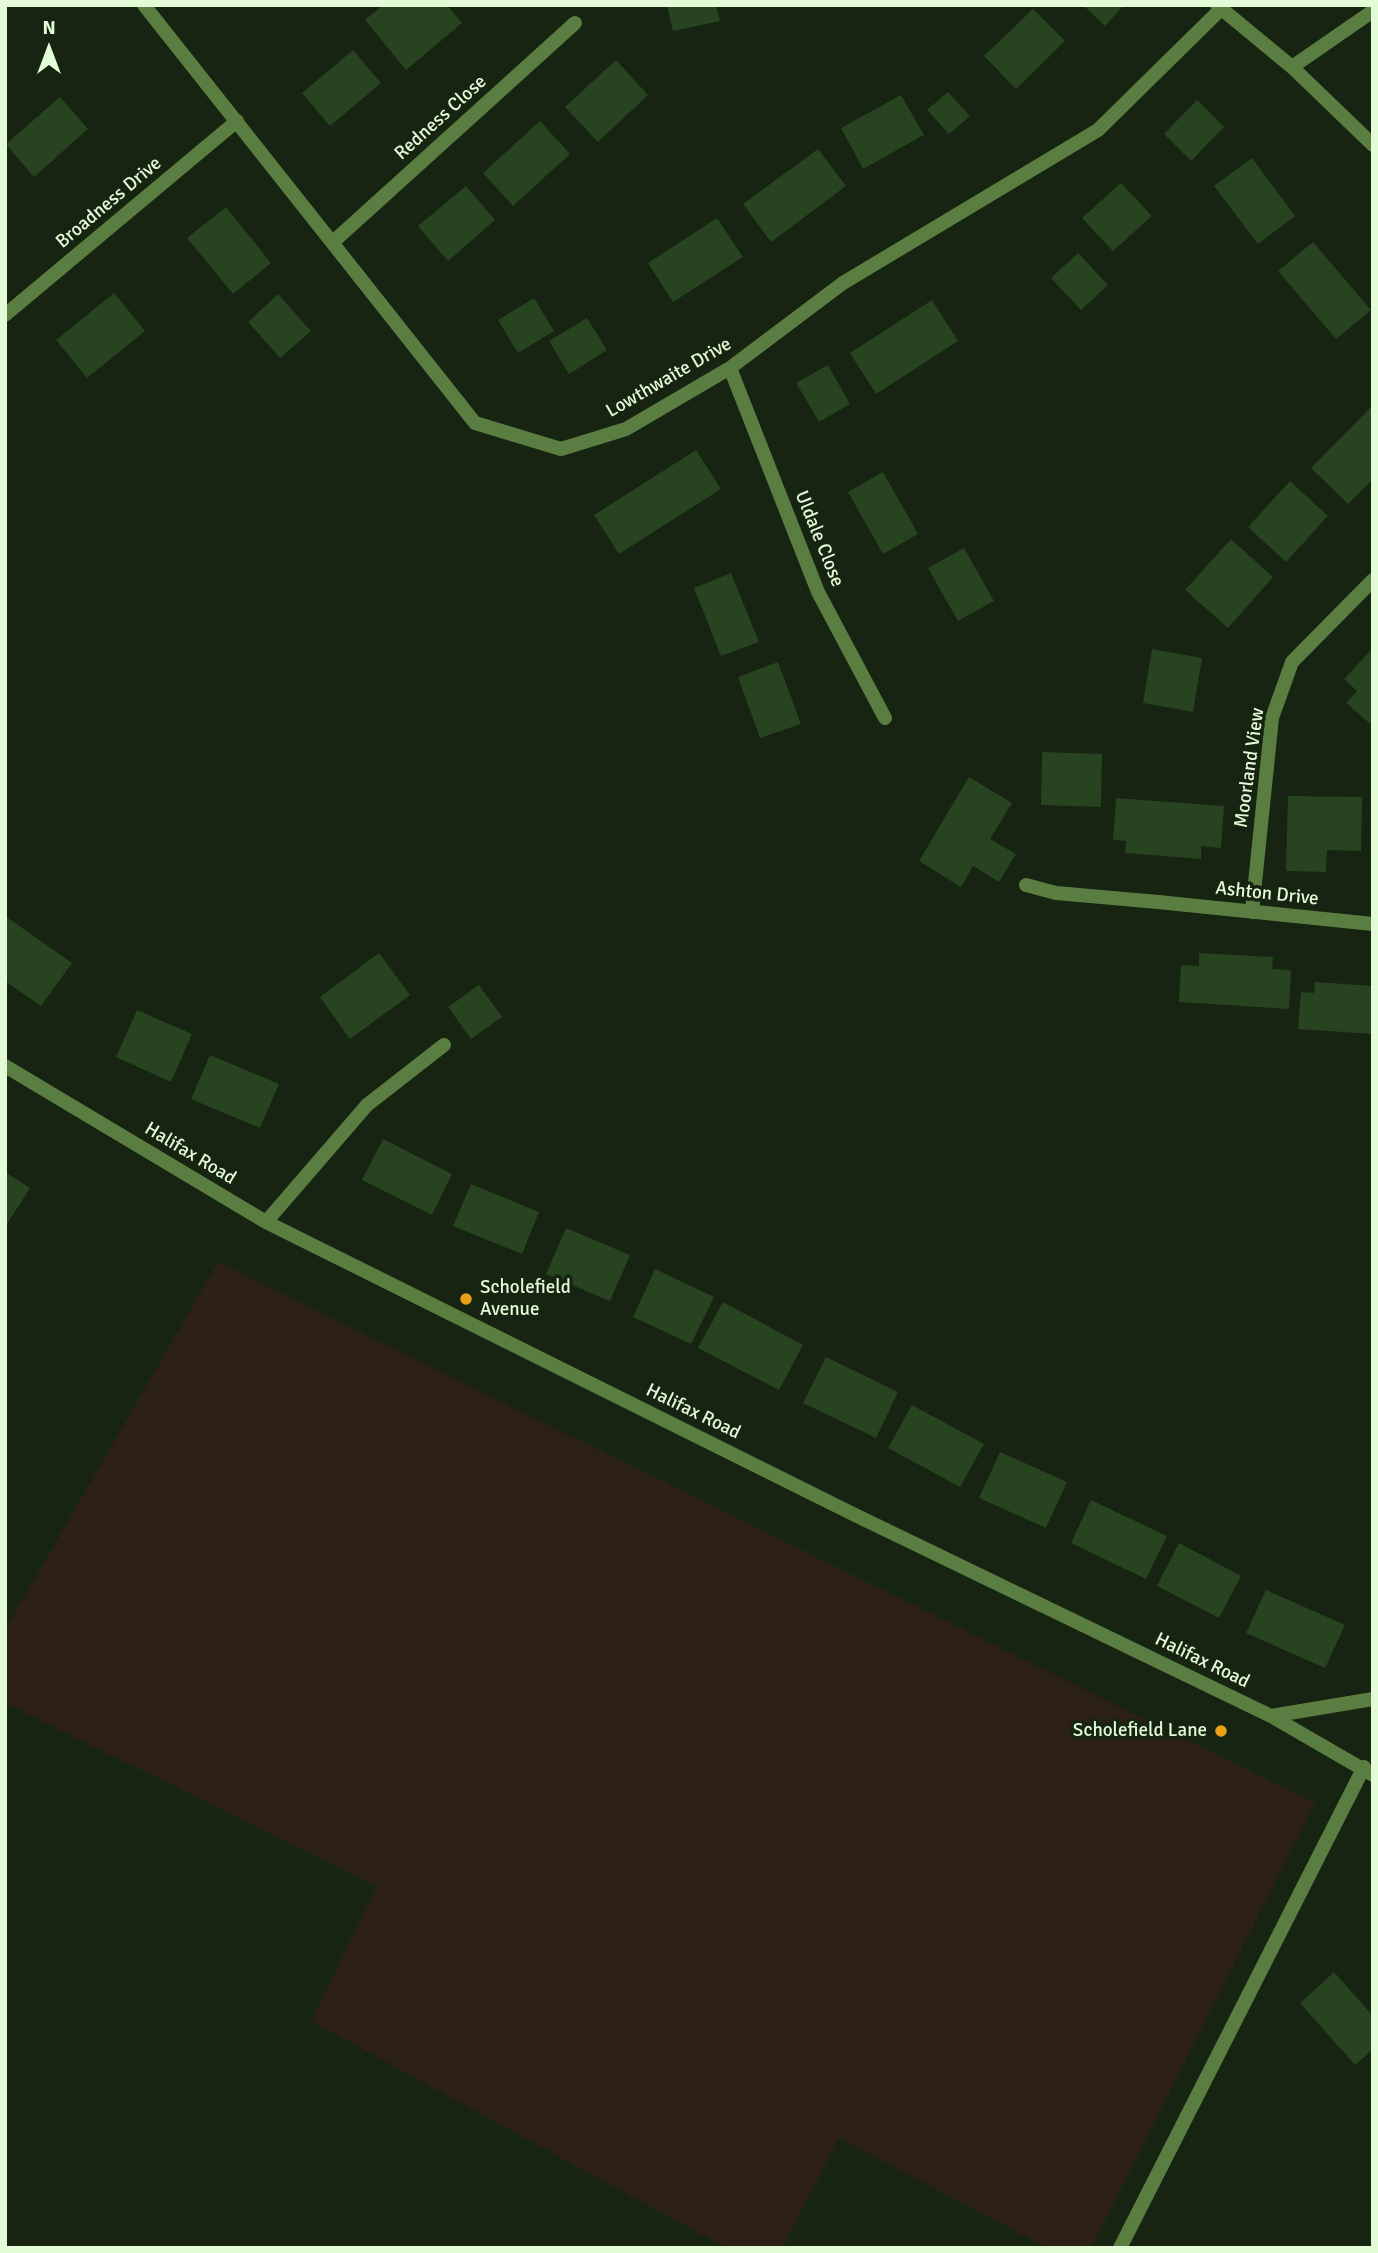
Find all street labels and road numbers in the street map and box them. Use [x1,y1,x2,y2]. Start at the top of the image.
street label: Redness Close [390,71,492,165]
street label: Broadness Drive [52,152,166,254]
street label: Lowthwaite Drive [602,333,736,423]
street label: Uldale Close [789,488,849,590]
street label: Moorland View [1230,706,1270,830]
street label: Ashton Drive [1214,877,1320,911]
street label: Halifax Road [140,1118,240,1190]
street label: Halifax Road [642,1379,744,1445]
street label: Halifax Road [1151,1628,1253,1694]

